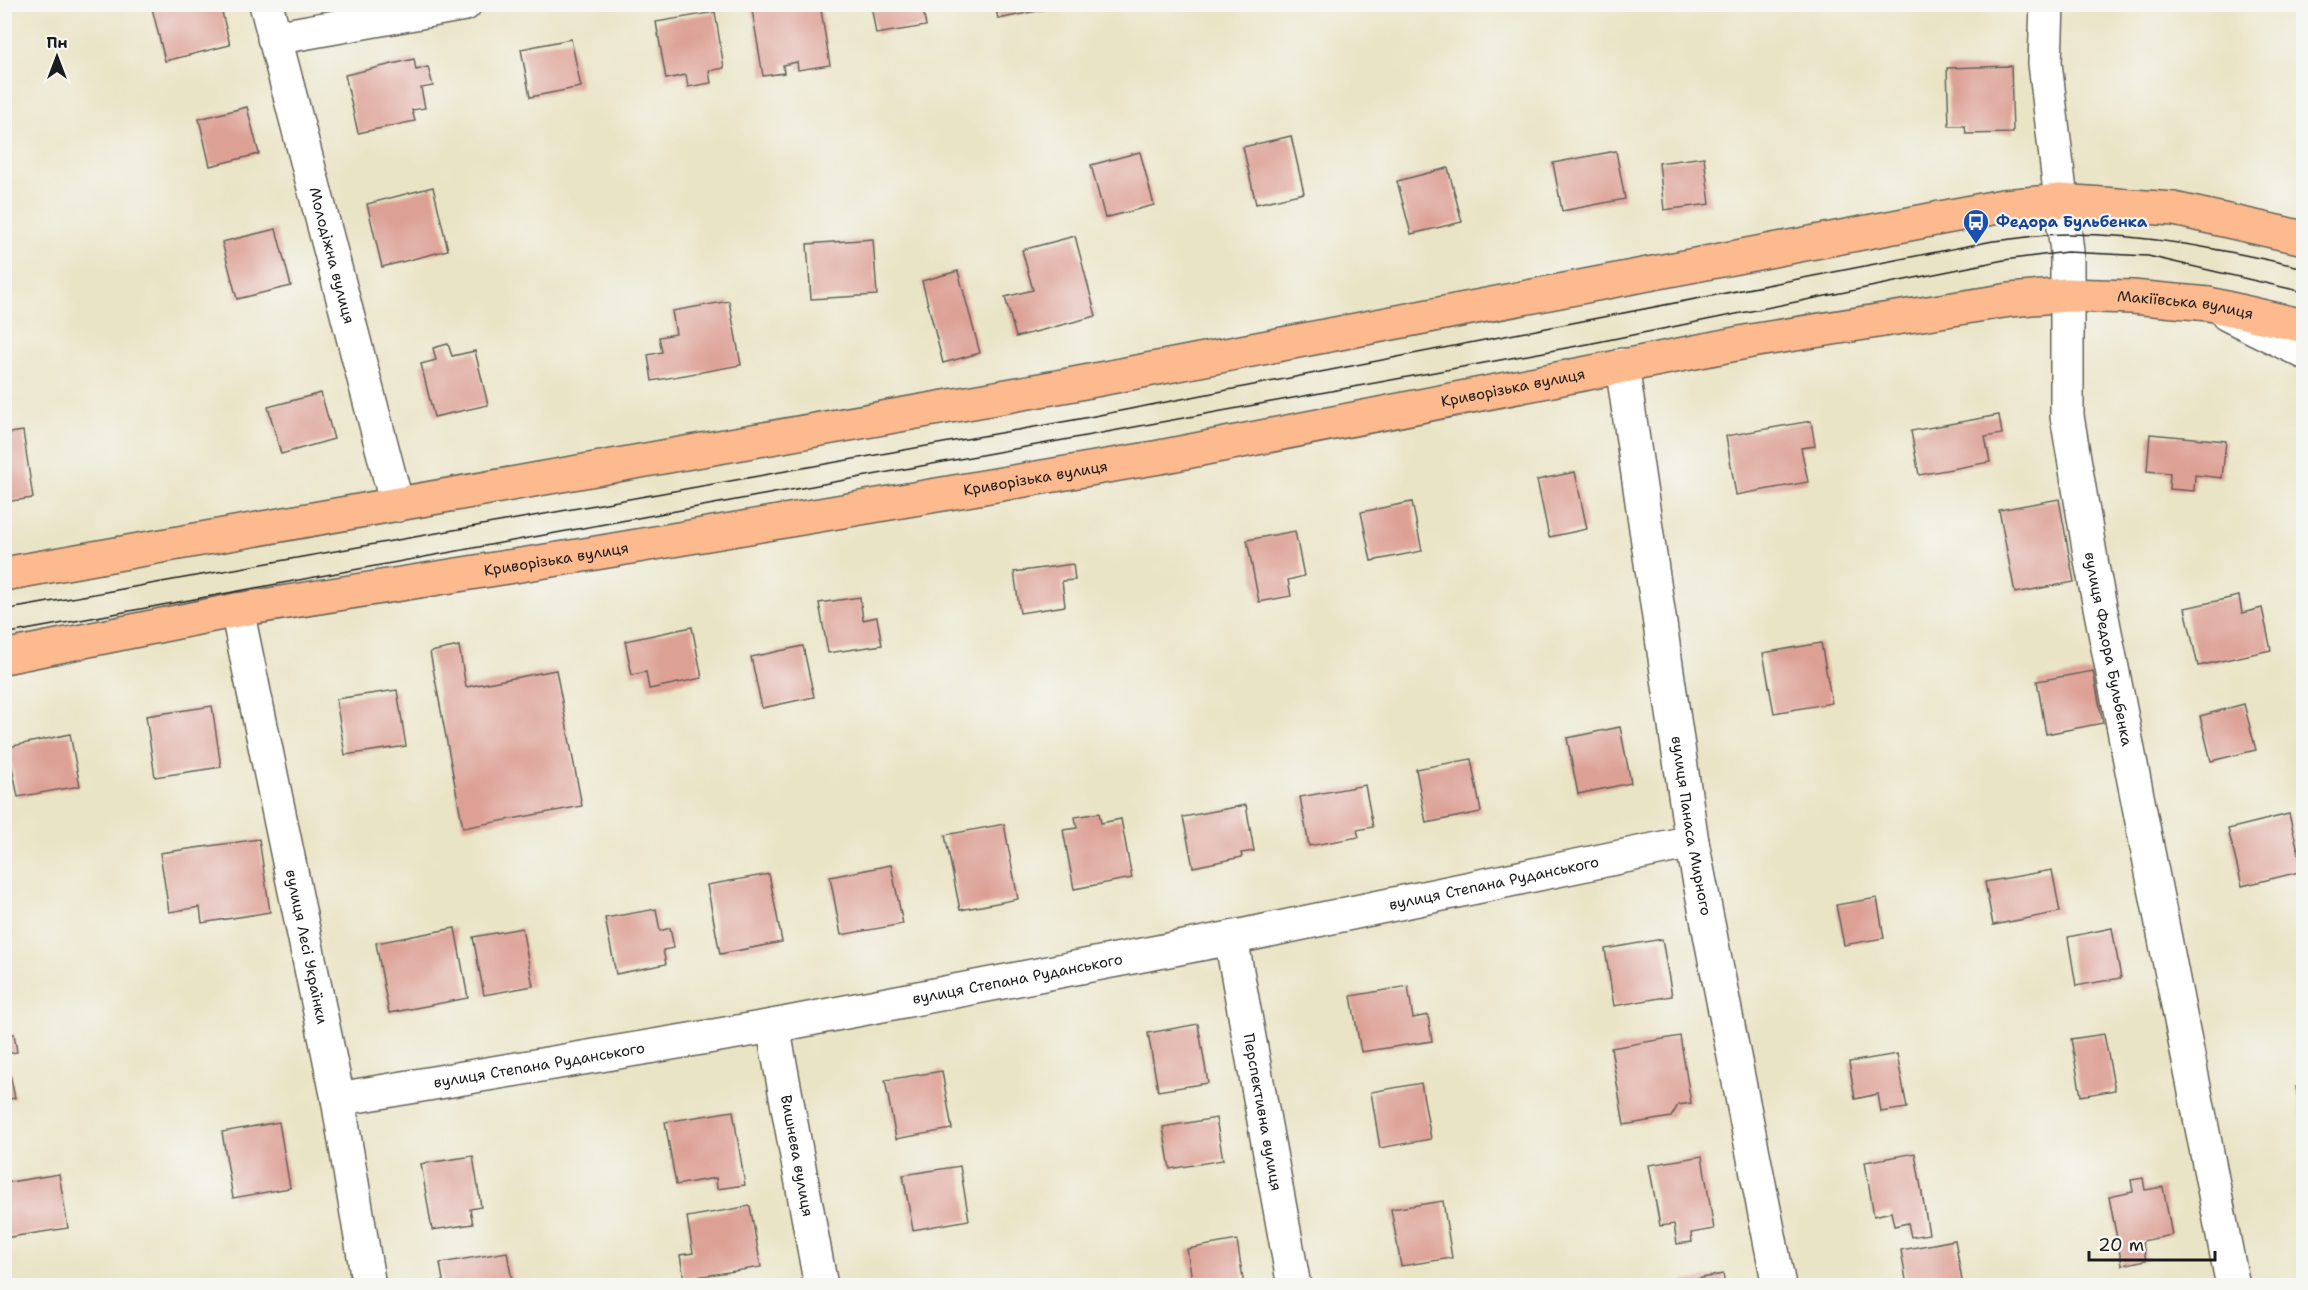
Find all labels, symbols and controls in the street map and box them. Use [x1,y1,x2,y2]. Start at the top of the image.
north arrow [27,27,87,87]
text: Пн [46,32,68,53]
street label: Молодіжна вулиця [304,185,359,326]
bus stop icon: Федора Бульбенка [1961,207,1991,245]
place label: Федора Бульбенка [1996,212,2148,232]
street label: Макіївська вулиця [2117,287,2256,324]
street label: Криворізька вулиця [1439,364,1587,412]
street label: Криворізька вулиця [962,456,1109,500]
street label: Криворізька вулиця [482,538,630,581]
street label: вулиця Федора Бульбенка [2080,551,2137,748]
street label: вулиця Панаса Мирного [1667,735,1716,917]
street label: вулиця Степана Руданського [1387,852,1601,915]
street label: вулиця Лесі Українки [281,868,332,1026]
street label: вулиця Степана Руданського [911,949,1124,1009]
street label: Перспективна вулиця [1238,1032,1287,1193]
street label: вулиця Степана Руданського [432,1038,646,1093]
street label: Вишнева вулиця [776,1093,818,1218]
scale bar [2089,1224,2215,1262]
text: 20 m [2098,1233,2144,1257]

